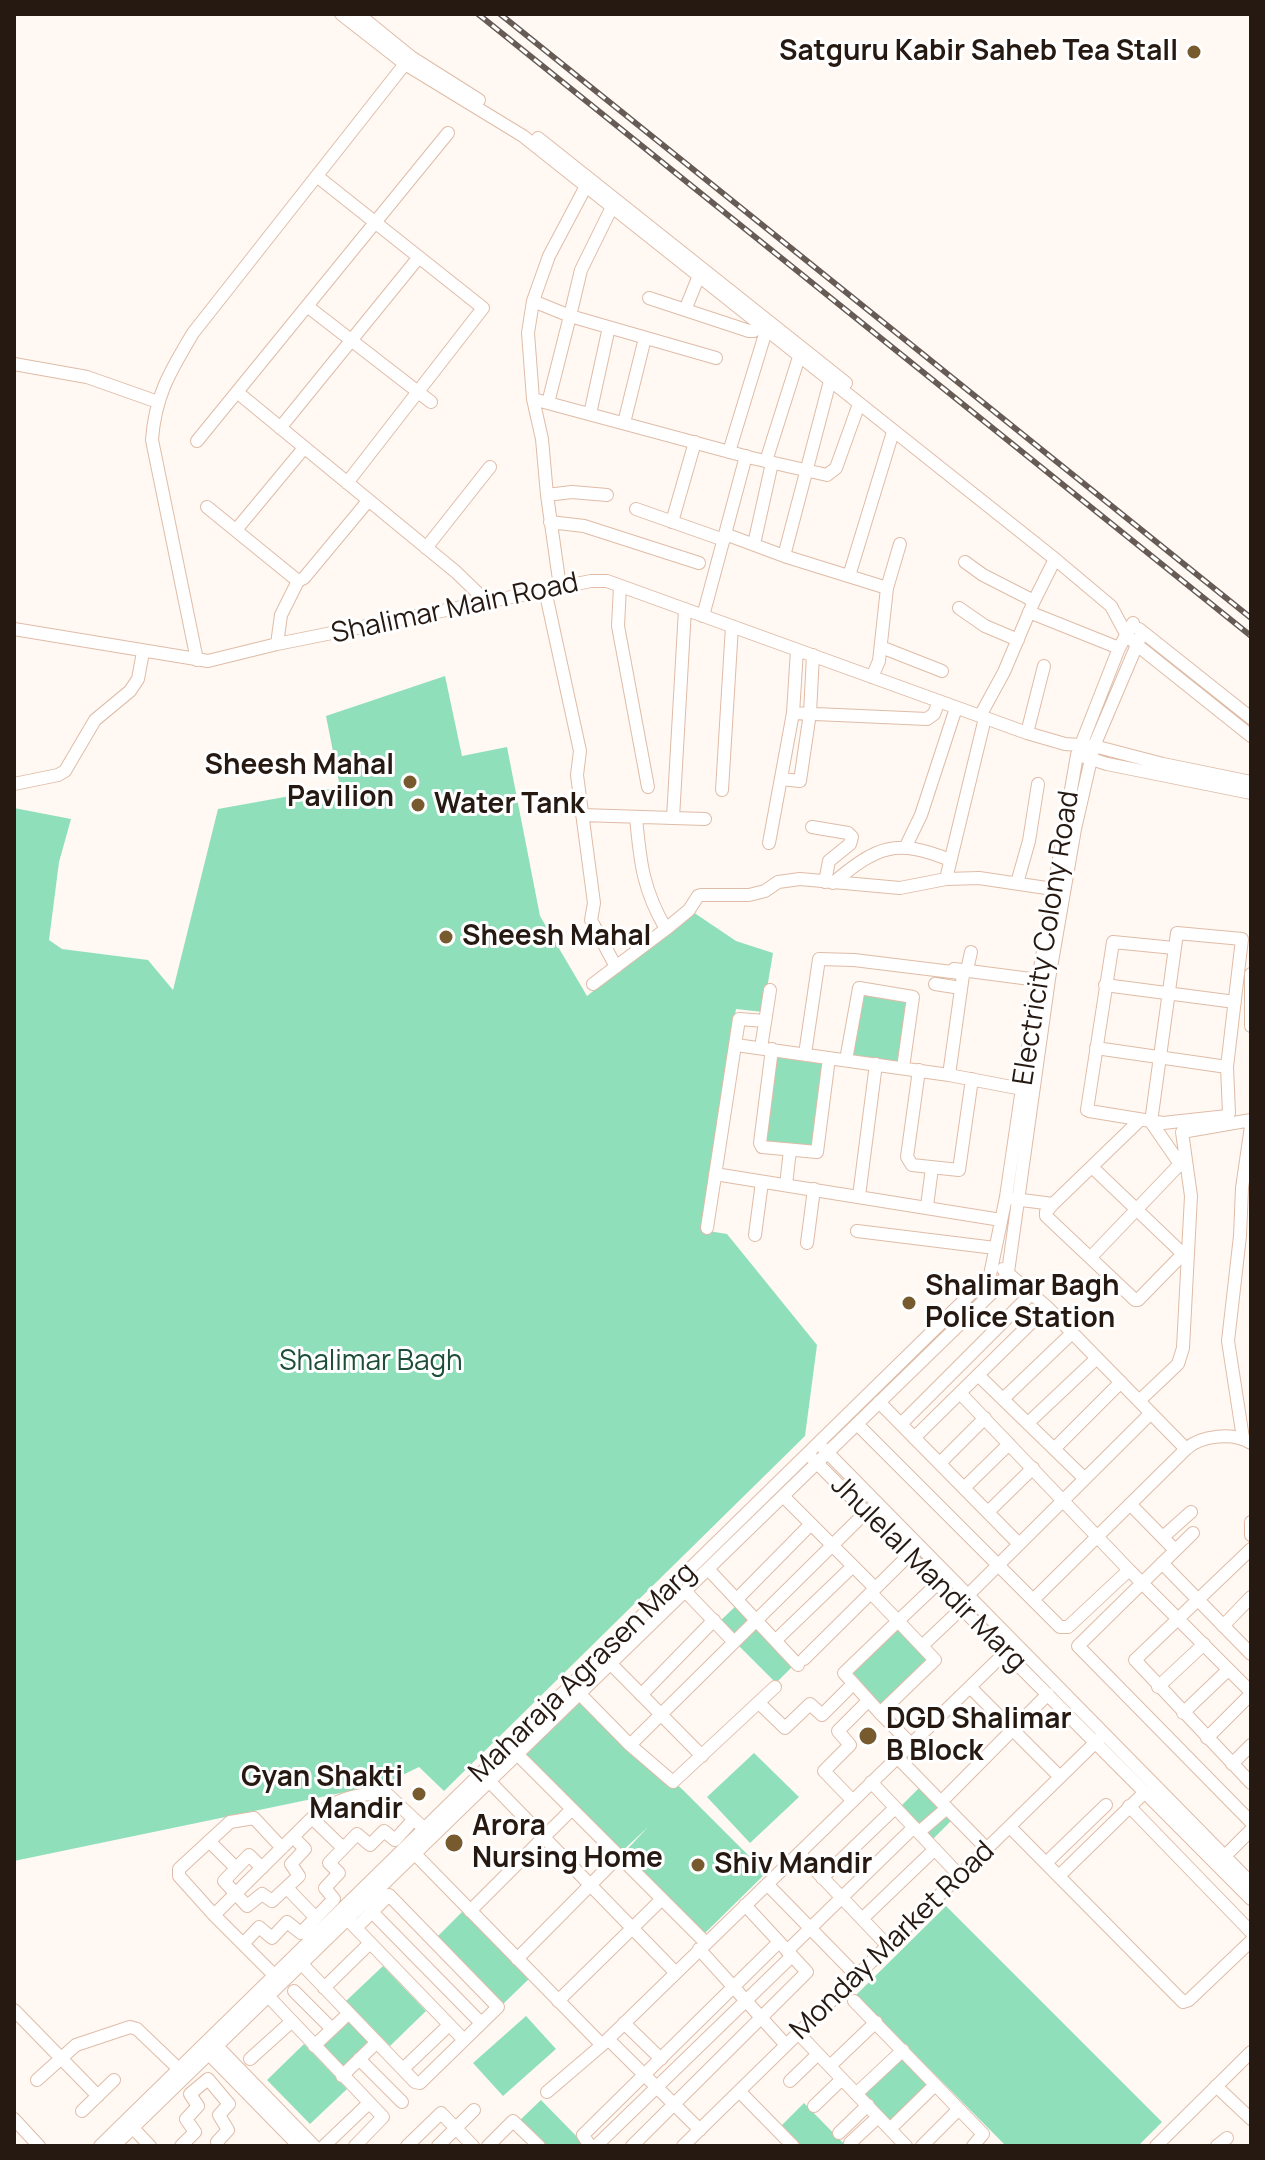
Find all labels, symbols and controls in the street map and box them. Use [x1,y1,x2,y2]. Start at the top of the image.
place label: Satguru Kabir Saheb Tea Stall [779,35,1178,69]
marker: Satguru Kabir Saheb Tea Stall [1185,43,1203,61]
street label: Shalimar Main Road [328,566,582,652]
place label: Sheesh Mahal Pavilion [205,749,394,815]
marker: Sheesh Mahal Pavilion [401,773,419,791]
place label: Water Tank [434,788,585,822]
street label: Electricity Colony Road [1007,788,1087,1088]
marker: Water Tank [409,796,427,814]
place label: Sheesh Mahal [462,920,651,954]
marker: Sheesh Mahal [437,928,455,946]
place label: Shalimar Bagh Police Station [925,1270,1119,1336]
marker: Shalimar Bagh Police Station [900,1294,918,1312]
park label: Shalimar Bagh [279,1345,463,1379]
street label: Jhulelal Mandir Marg [823,1469,1033,1679]
street label: Maharaja Agrasen Marg [463,1556,703,1790]
place label: DGD Shalimar B Block [886,1703,1072,1769]
marker: DGD Shalimar B Block [857,1725,879,1747]
place label: Gyan Shakti Mandir [241,1761,403,1827]
marker: Gyan Shakti Mandir [410,1785,428,1803]
place label: Arora Nursing Home [472,1810,663,1876]
marker: Arora Nursing Home [443,1832,465,1854]
street label: Monday Market Road [784,1835,1002,2047]
place label: Shiv Mandir [714,1848,873,1882]
marker: Shiv Mandir [689,1856,707,1874]

